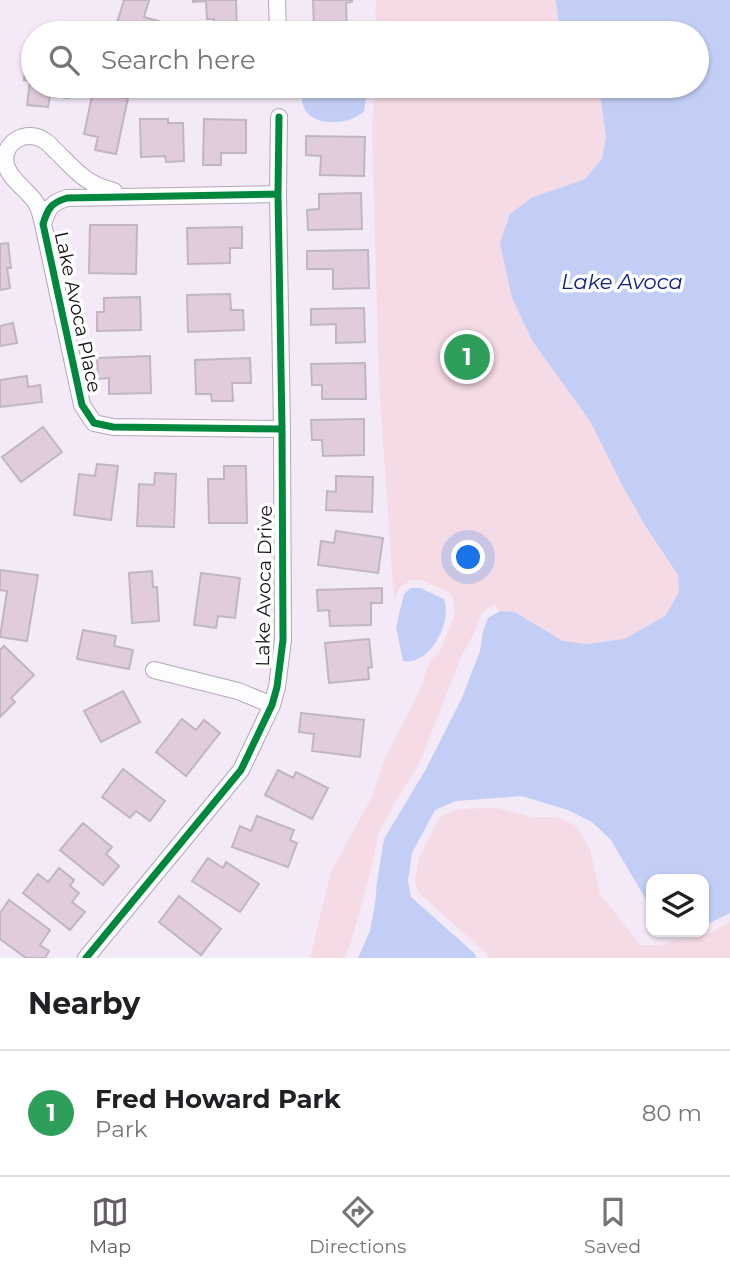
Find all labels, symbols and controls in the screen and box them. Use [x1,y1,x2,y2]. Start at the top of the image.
search box [21,21,709,98]
icon: search [45,41,83,79]
text: Search here [101,44,256,76]
street label: Lake Avoca Place [50,230,106,394]
water label: Lake Avoca [561,269,683,294]
pin: 1 [444,331,490,383]
street label: Lake Avoca Drive [251,505,277,667]
your location [451,540,485,574]
map controls [646,874,709,937]
button: layers [646,874,709,937]
text: Nearby [28,985,140,1022]
text: Fred Howard Park [95,1083,341,1115]
text: 1 [46,1099,56,1127]
text: 80 m [642,1099,702,1127]
text: Park [95,1115,148,1143]
tab: Map [89,1193,131,1258]
tab: Directions [309,1193,406,1258]
tab: Saved [584,1193,641,1258]

